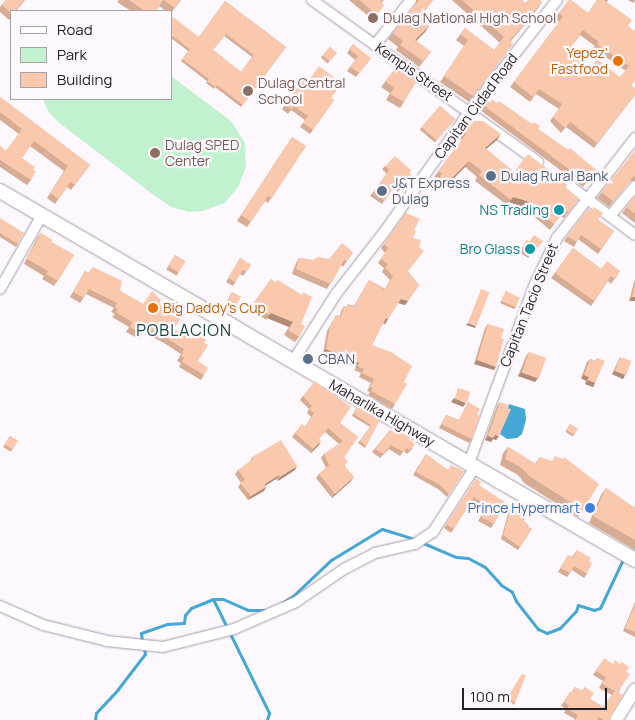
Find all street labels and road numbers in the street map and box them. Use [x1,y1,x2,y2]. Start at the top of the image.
street label: Kempis Street [372,39,456,105]
street label: Capitan Cidad Road [431,50,521,162]
street label: Capitan Tacio Street [496,241,562,369]
street label: Maharlika Highway [326,376,438,450]

